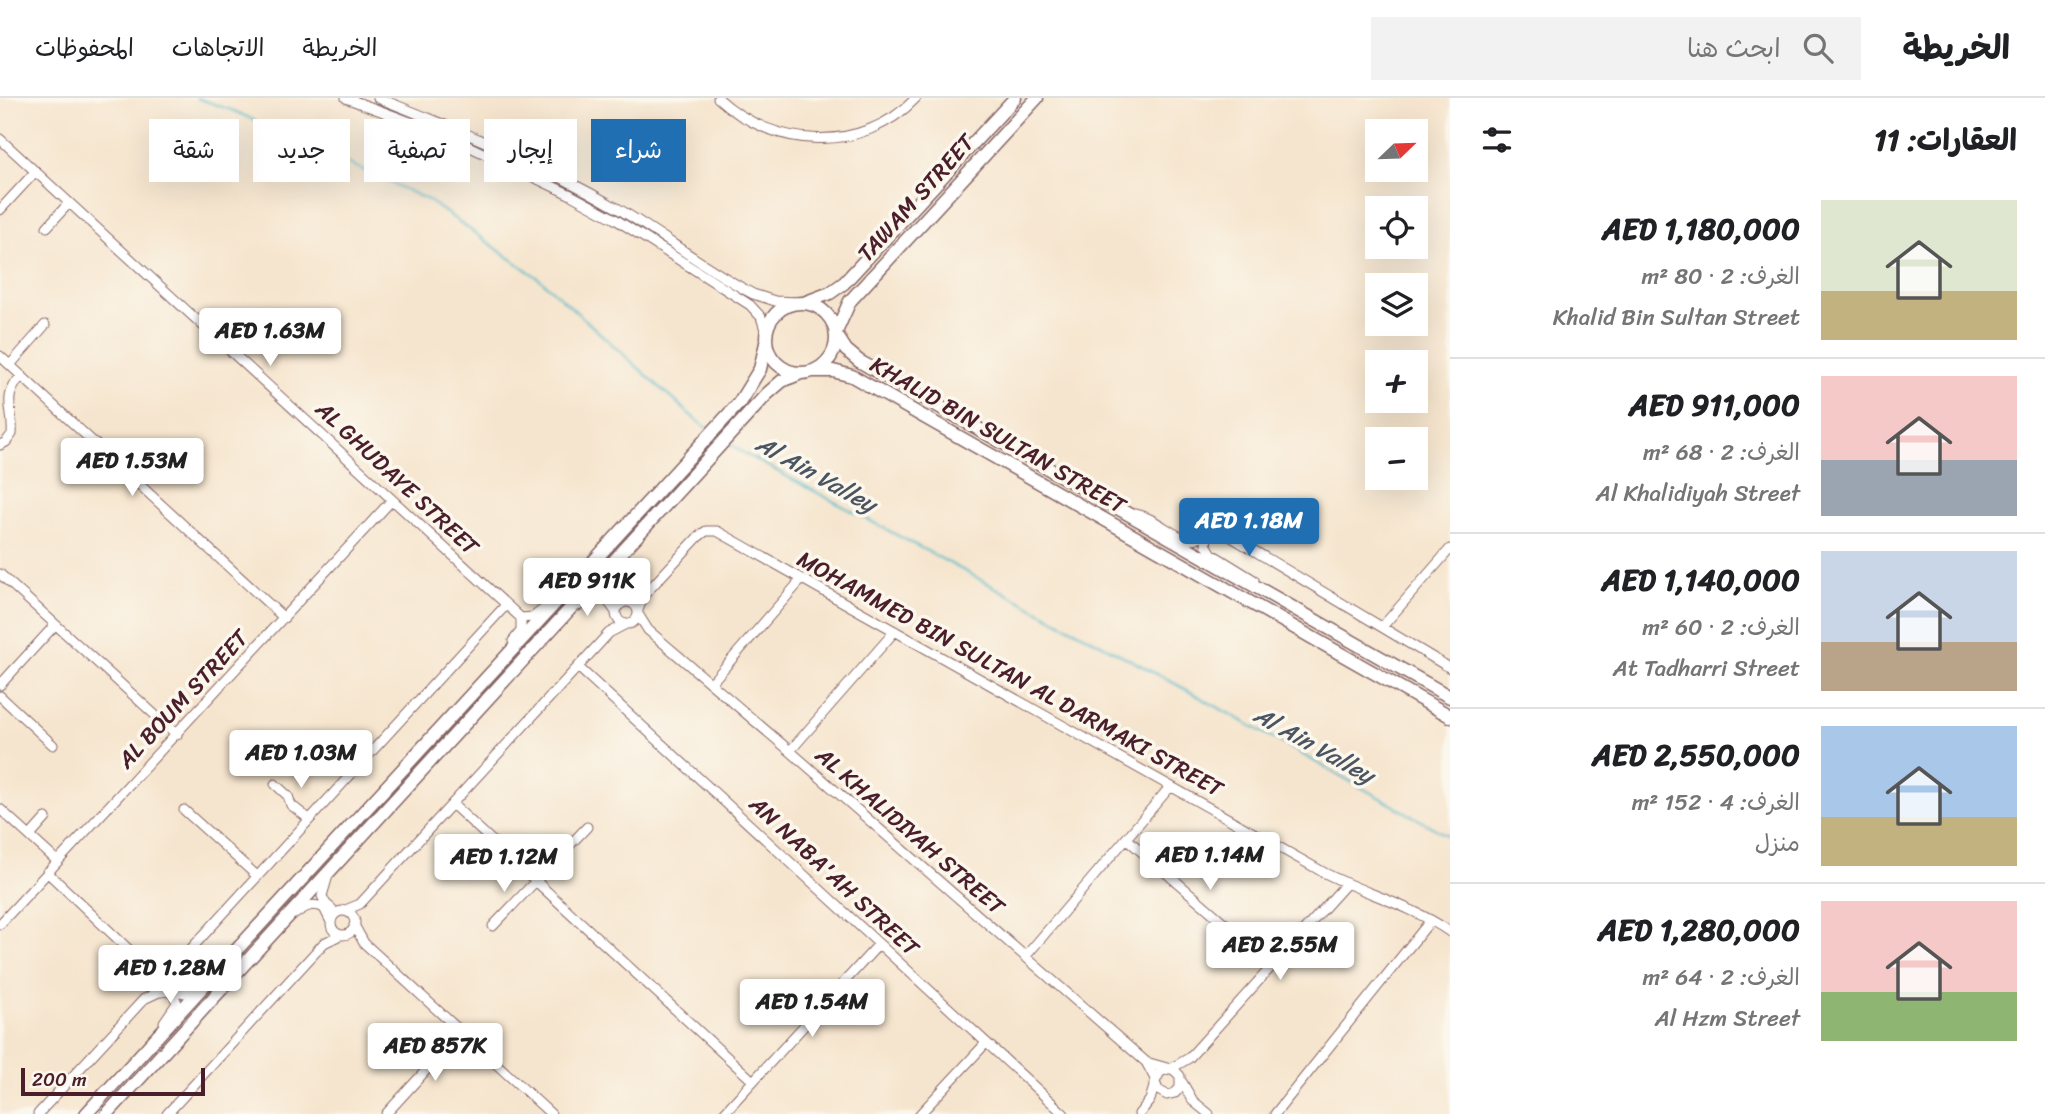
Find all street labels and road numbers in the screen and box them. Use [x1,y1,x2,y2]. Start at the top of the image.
street label: TAWAM STREET [847,123,986,272]
street label: KHALID BIN SULTAN STREET [862,345,1135,526]
street label: AL GHUDAYE STREET [305,390,490,566]
street label: MOHAMMED BIN SULTAN AL DARMAKI STREET [789,539,1232,810]
street label: AL BOUM STREET [106,619,260,779]
street label: AL KHALIDIYAH STREET [805,736,1016,927]
street label: AN NABA'AH STREET [738,785,930,968]

